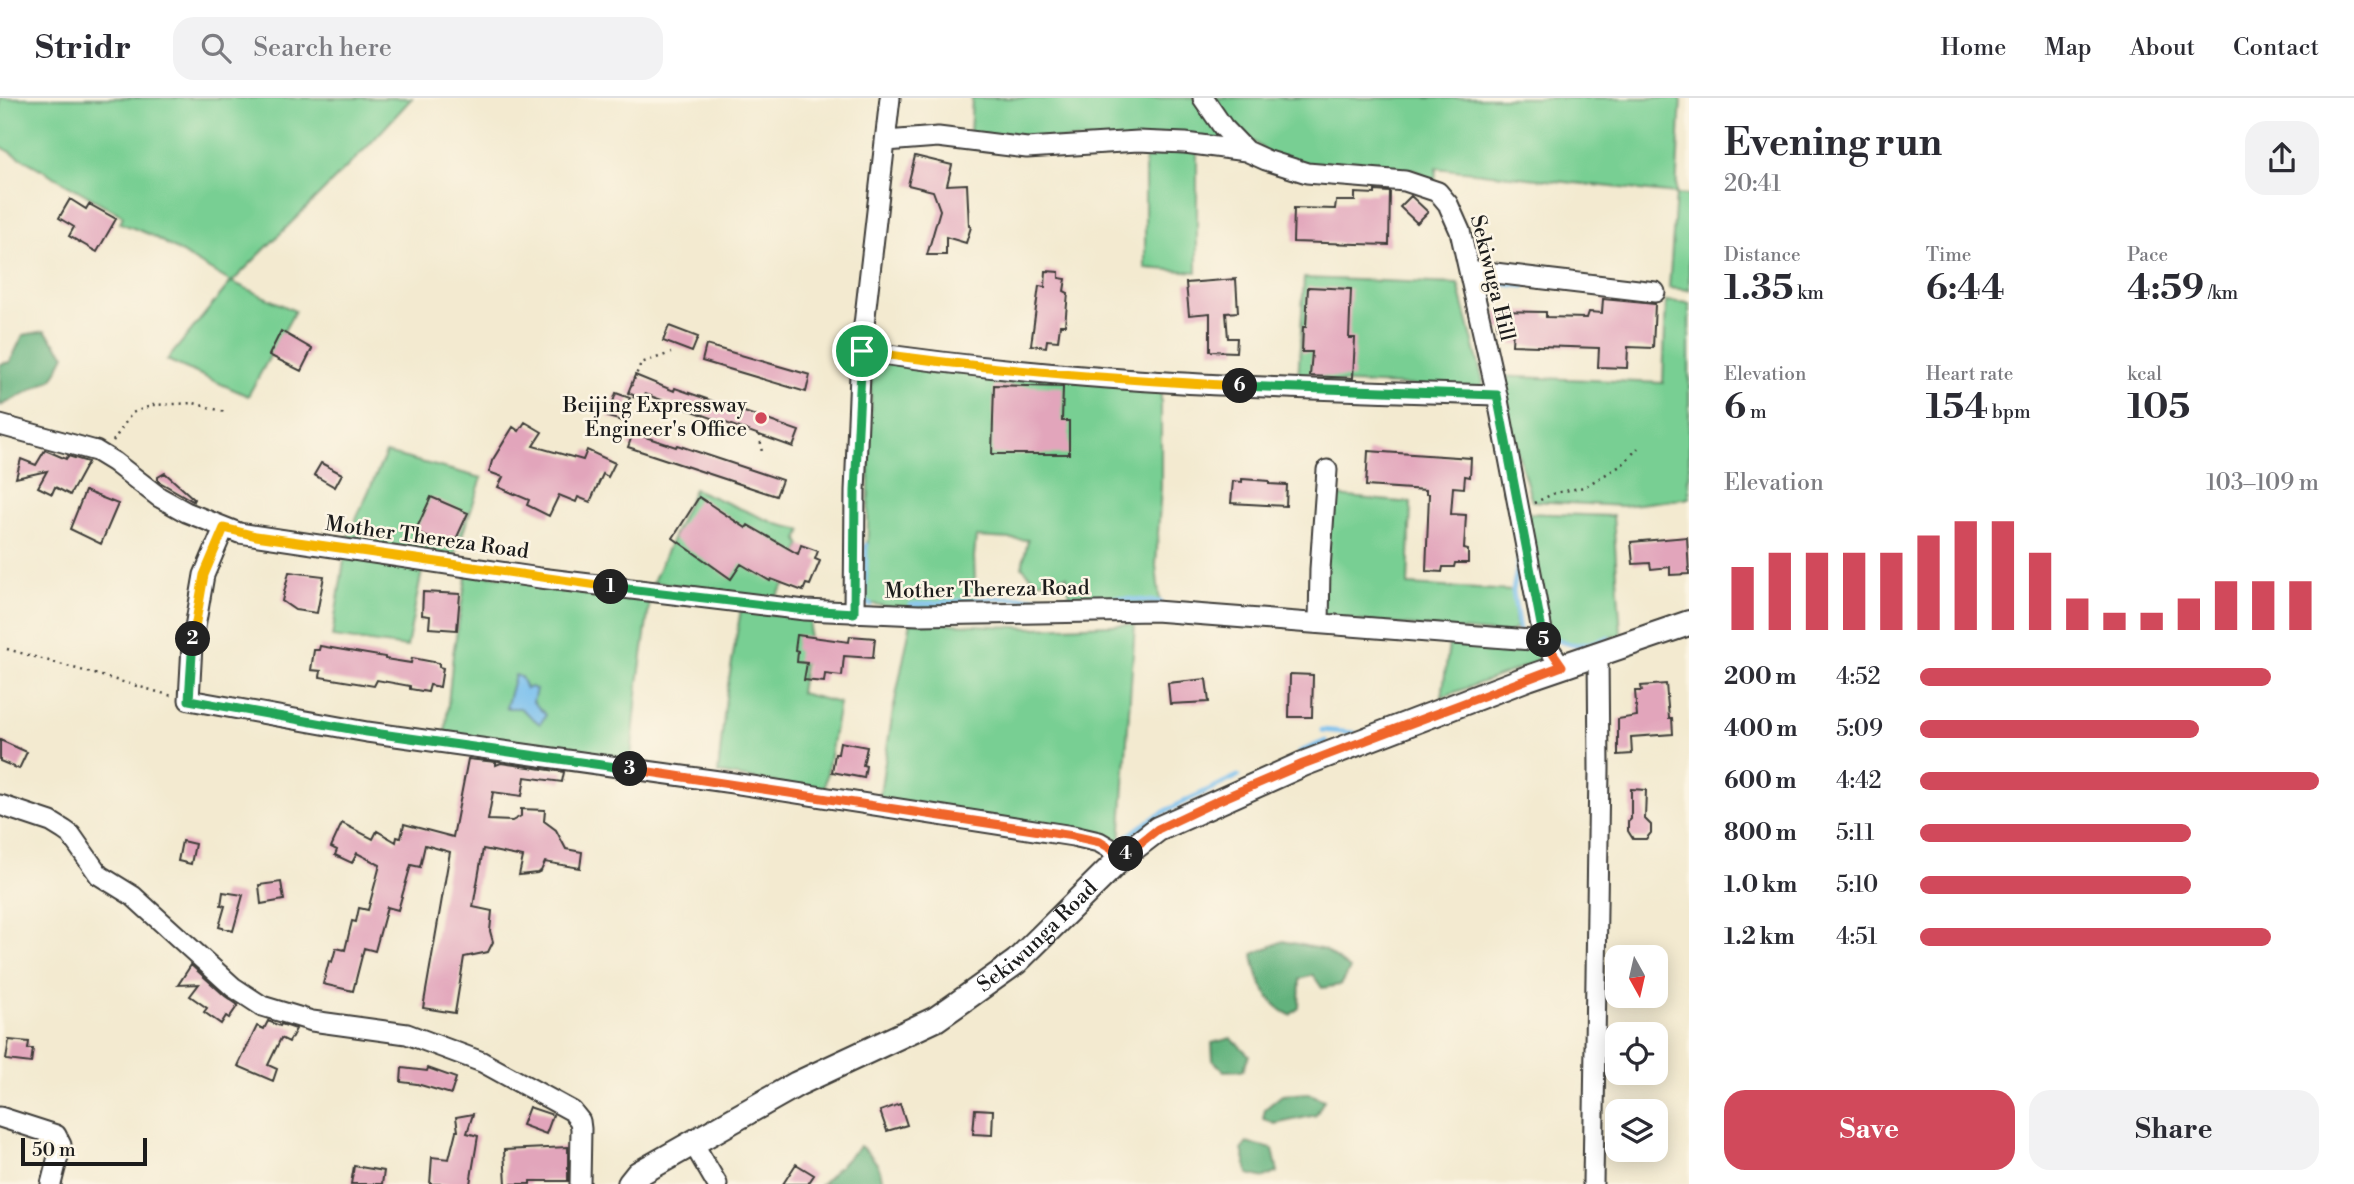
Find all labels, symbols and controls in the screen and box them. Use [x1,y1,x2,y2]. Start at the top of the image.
search box [173,17,663,80]
text: Stridr [35,28,131,69]
icon: search [197,29,235,67]
text: Search here [253,32,392,64]
text: Home [1941,33,2006,63]
text: Map [2044,33,2092,63]
text: About [2130,33,2195,63]
text: Contact [2233,33,2319,63]
text: Evening run [1724,120,1942,167]
button: share [2245,121,2319,195]
text: 20:41 [1724,170,1781,198]
street label: Sekiwuga Hill [1464,212,1520,344]
text: Distance [1724,243,1801,267]
text: Time [1926,243,1971,267]
text: Pace [2127,243,2168,267]
text: 1.35 [1724,267,1793,310]
text: 6:44 [1926,267,2005,310]
text: 4:59 [2127,267,2204,310]
text: km [1793,281,1824,305]
text: /km [2204,281,2238,305]
pin [832,321,892,381]
icon: arrive [843,332,881,370]
text: Elevation [1724,362,1806,386]
text: Heart rate [1926,362,2013,386]
text: kcal [2127,362,2162,386]
pin: 6 [1222,368,1258,404]
text: 6 [1234,373,1245,397]
text: 6 [1724,386,1746,429]
text: 154 [1926,386,1988,429]
text: 105 [2127,386,2190,429]
place label: Beijing Expressway Engineer's Office [562,393,748,443]
text: m [1746,400,1767,424]
text: bpm [1988,400,2031,424]
marker: Beijing Expressway Engineer's Office [753,410,769,426]
text: Elevation [1724,469,1824,497]
text: 103–109 m [2206,469,2319,497]
street label: Mother Thereza Road [324,511,530,565]
pin: 1 [594,570,628,604]
text: 1 [606,574,615,598]
street label: Mother Thereza Road [884,575,1090,605]
pin: 2 [176,622,210,656]
pin: 5 [1526,622,1562,658]
text: 2 [187,626,198,650]
text: 5 [1538,627,1549,651]
text: 200 m [1724,663,1796,691]
text: 4:52 [1836,663,1881,691]
text: 400 m [1724,715,1797,743]
text: 5:09 [1836,715,1883,743]
pin: 3 [612,752,648,786]
text: 3 [624,756,635,780]
text: 600 m [1724,767,1797,795]
text: 4:42 [1836,767,1882,795]
text: 800 m [1724,819,1797,847]
text: 5:11 [1836,819,1874,847]
pin: 4 [1108,836,1144,872]
text: 4 [1119,841,1132,865]
text: 1.0 km [1724,871,1797,899]
text: 5:10 [1836,871,1878,899]
street label: Sekiwunga Road [972,875,1103,998]
text: 1.2 km [1724,923,1795,951]
text: 4:51 [1836,923,1877,951]
north arrow [1605,945,1668,1008]
map controls [1605,945,1668,1162]
button: locate [1605,1022,1668,1085]
button: Save [1724,1090,2015,1170]
button: Share [2029,1090,2319,1170]
button: layers [1605,1099,1668,1162]
scale bar [21,1135,147,1167]
text: 50 m [32,1138,76,1162]

